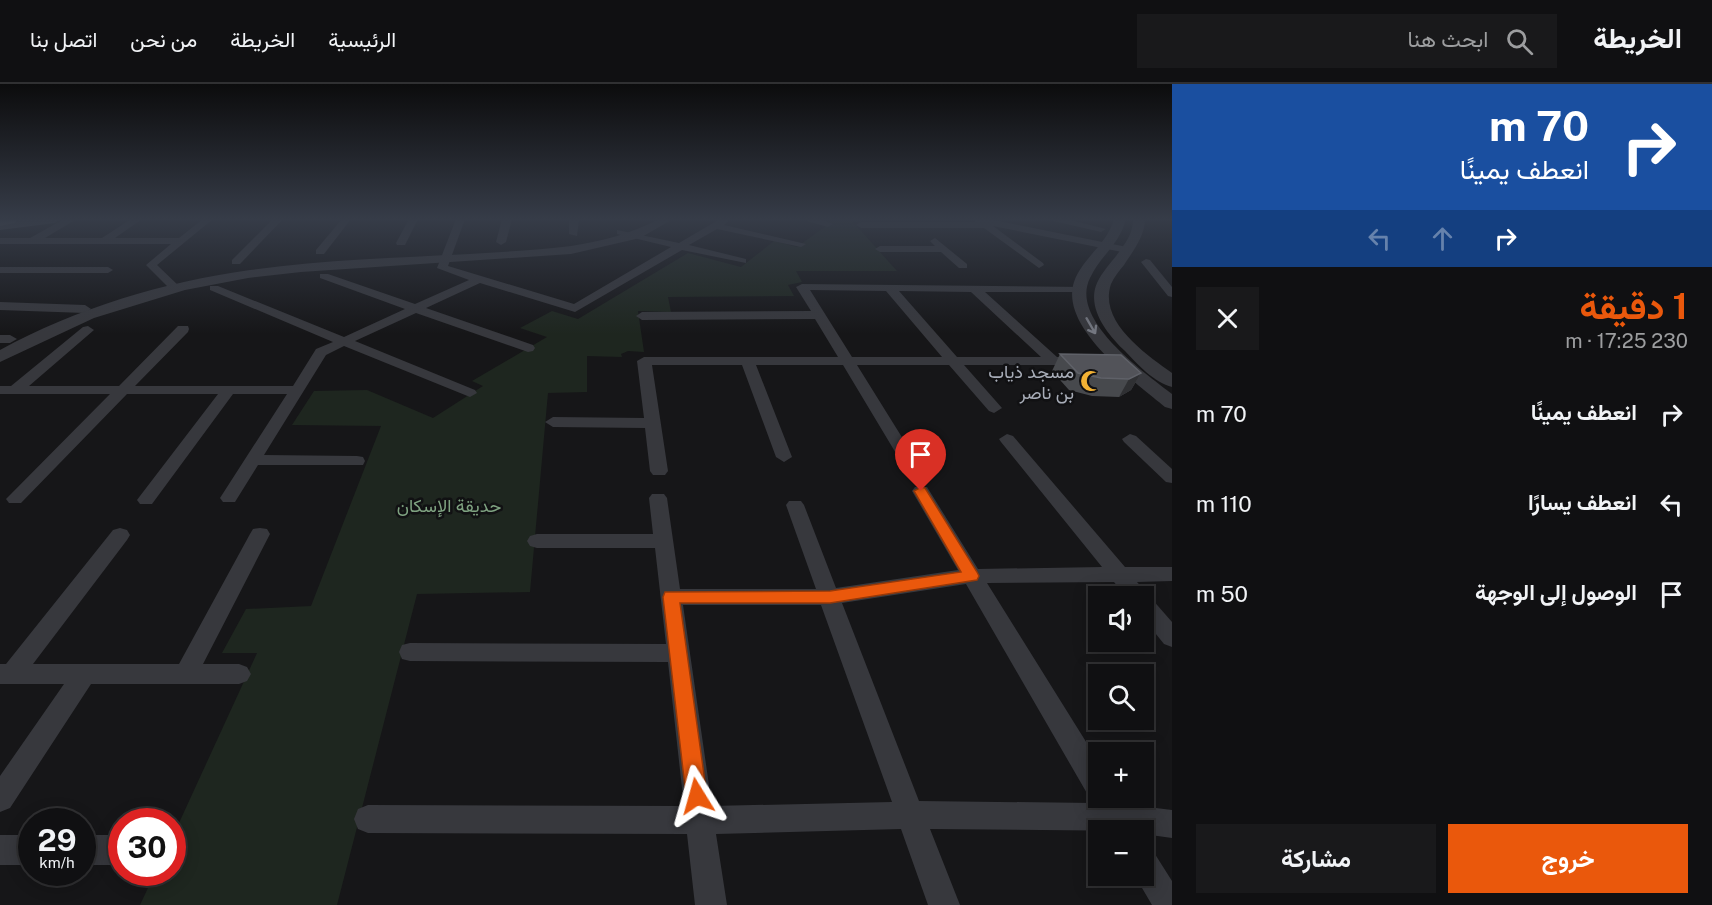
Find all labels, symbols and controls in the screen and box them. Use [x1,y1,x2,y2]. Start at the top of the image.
search box [1137,14,1557,68]
text: الخريطة [1593,21,1682,54]
icon: search [1503,25,1536,58]
text: ابحث هنا [1408,26,1488,52]
text: اتصل بنا [30,27,97,52]
text: من نحن [130,27,197,52]
text: الخريطة [230,27,295,52]
text: الرئيسية [328,27,396,52]
text: 70 m [1489,101,1589,150]
icon: right [1610,108,1688,186]
text: انعطف يمينًا [1460,153,1589,185]
icon: left [1363,222,1396,255]
icon: ahead [1426,222,1459,255]
icon: right [1489,222,1522,255]
text: 1 دقيقة [1580,285,1688,327]
button: close [1196,287,1259,350]
one-way arrow [1085,317,1097,334]
text: 230 m · 17:25 [1565,329,1688,353]
place label: مسجد ذياب بن ناصر [988,361,1074,404]
mosque icon: مسجد ذياب بن ناصر [1079,369,1103,393]
icon: right [1655,398,1688,431]
text: انعطف يمينًا [1531,399,1637,425]
text: 70 m [1196,401,1247,427]
pin [895,429,946,491]
icon: arrive [904,438,937,471]
icon: left [1655,488,1688,521]
text: انعطف يسارًا [1528,489,1637,515]
text: 110 m [1196,491,1252,517]
park label: حديقة الإسكان [397,495,501,518]
icon: arrive [1655,578,1688,611]
text: الوصول إلى الوجهة [1475,579,1637,605]
text: 50 m [1196,581,1248,607]
map controls [1088,586,1154,886]
button: sound [1088,586,1154,652]
button: search [1088,664,1154,730]
button: + [1088,742,1154,808]
position arrow [665,764,729,828]
speed limit sign: 30 [108,808,186,886]
button: − [1088,820,1154,886]
text: 29 [38,822,76,858]
button: مشاركة [1196,824,1436,893]
button: خروج [1448,824,1688,893]
text: km/h [39,854,75,871]

